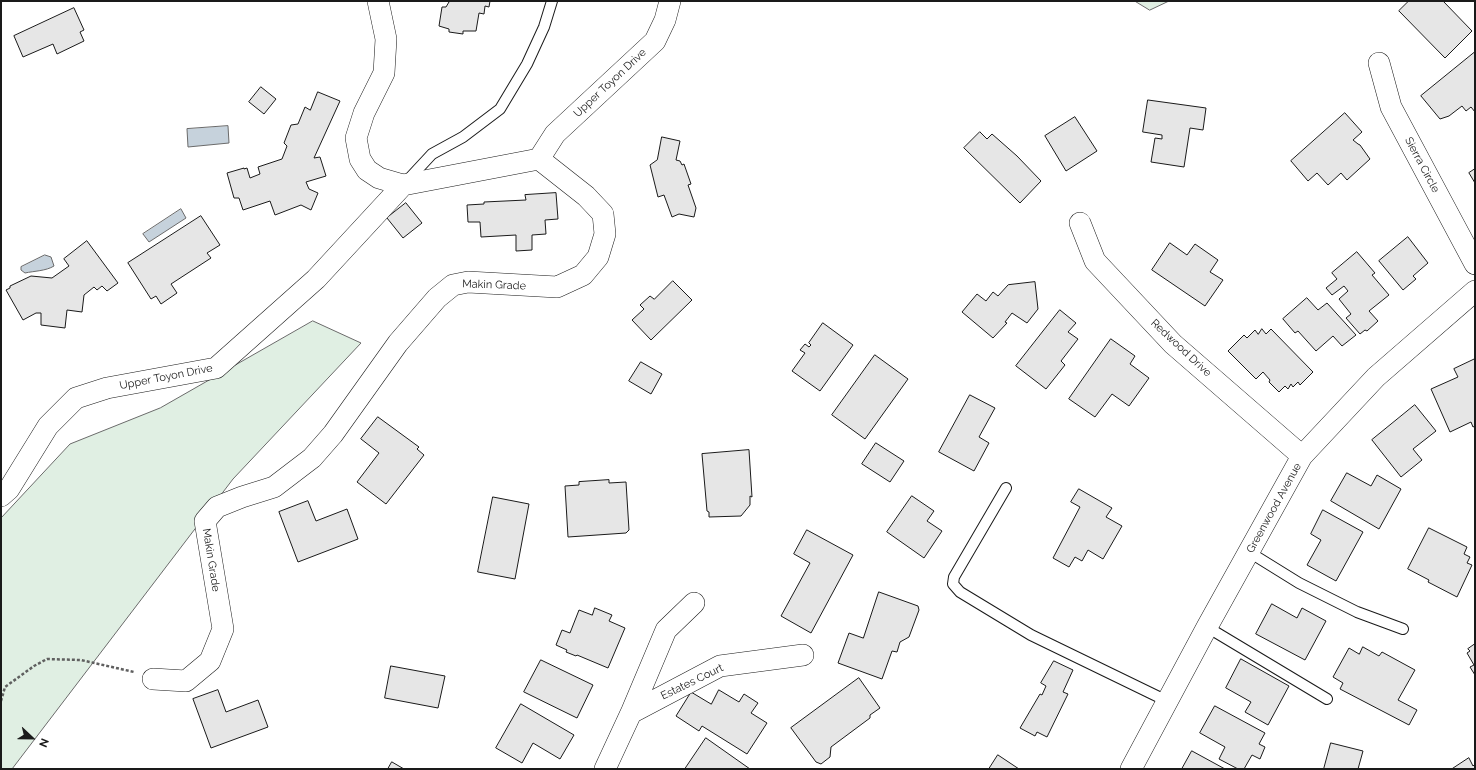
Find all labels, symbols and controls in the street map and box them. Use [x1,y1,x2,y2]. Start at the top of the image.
street label: Upper Toyon Drive [571,46,649,120]
street label: Sierra Circle [1402,135,1442,195]
street label: Makin Grade [462,277,526,293]
street label: Redwood Drive [1148,317,1214,379]
street label: Upper Toyon Drive [118,362,214,392]
street label: Greenwood Avenue [1244,461,1304,555]
street label: Makin Grade [199,527,223,593]
street label: Estates Court [659,661,725,703]
north arrow [12,718,52,758]
text: N [36,736,51,749]

